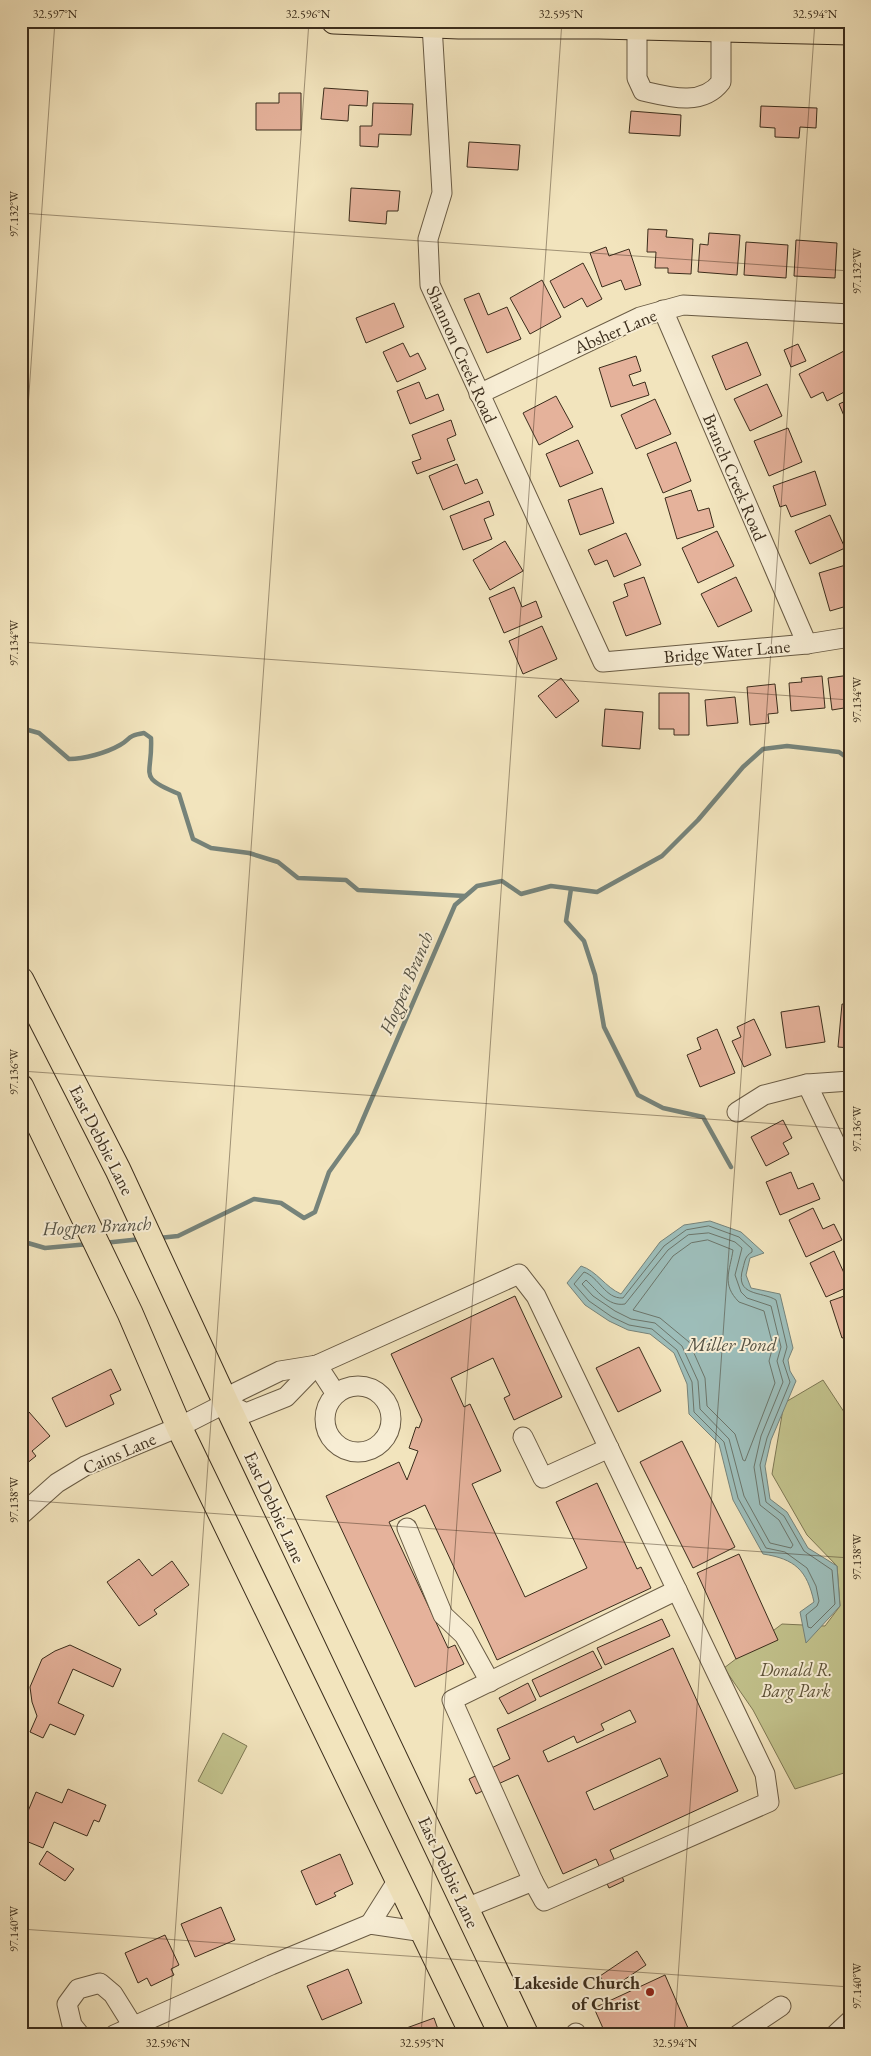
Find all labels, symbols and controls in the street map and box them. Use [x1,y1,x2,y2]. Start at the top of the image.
text: 32.597°N [33,6,78,22]
text: 32.596°N [286,6,331,22]
text: 32.595°N [539,6,584,22]
text: 32.594°N [793,6,838,22]
text: 97.132°W [6,190,22,237]
text: 97.132°W [849,247,865,294]
street label: Shannon Creek Road [421,282,503,427]
street label: Absher Lane [569,303,660,359]
street label: Branch Creek Road [698,410,772,545]
text: 97.134°W [6,619,22,666]
street label: Bridge Water Lane [663,634,791,668]
text: 97.134°W [849,676,865,723]
water label: Hogpen Branch [373,928,439,1039]
text: 97.136°W [6,1048,22,1095]
street label: East Debbie Lane [64,1081,140,1199]
text: 97.136°W [849,1105,865,1152]
water label: Hogpen Branch [41,1211,152,1241]
water label: Miller Pond [686,1332,777,1357]
street label: Cains Lane [79,1427,159,1479]
street label: East Debbie Lane [239,1448,311,1566]
text: 97.138°W [6,1476,22,1523]
text: 97.138°W [849,1533,865,1580]
park label: Donald R. Barg Park [759,1658,832,1703]
street label: East Debbie Lane [413,1813,485,1931]
text: 97.140°W [6,1905,22,1952]
text: 97.140°W [849,1962,865,2009]
place label: Lakeside Church of Christ [514,1971,640,2015]
marker: Lakeside Church of Christ [644,1986,656,1998]
text: 32.596°N [146,2035,191,2051]
text: 32.595°N [400,2035,445,2051]
text: 32.594°N [653,2035,698,2051]

